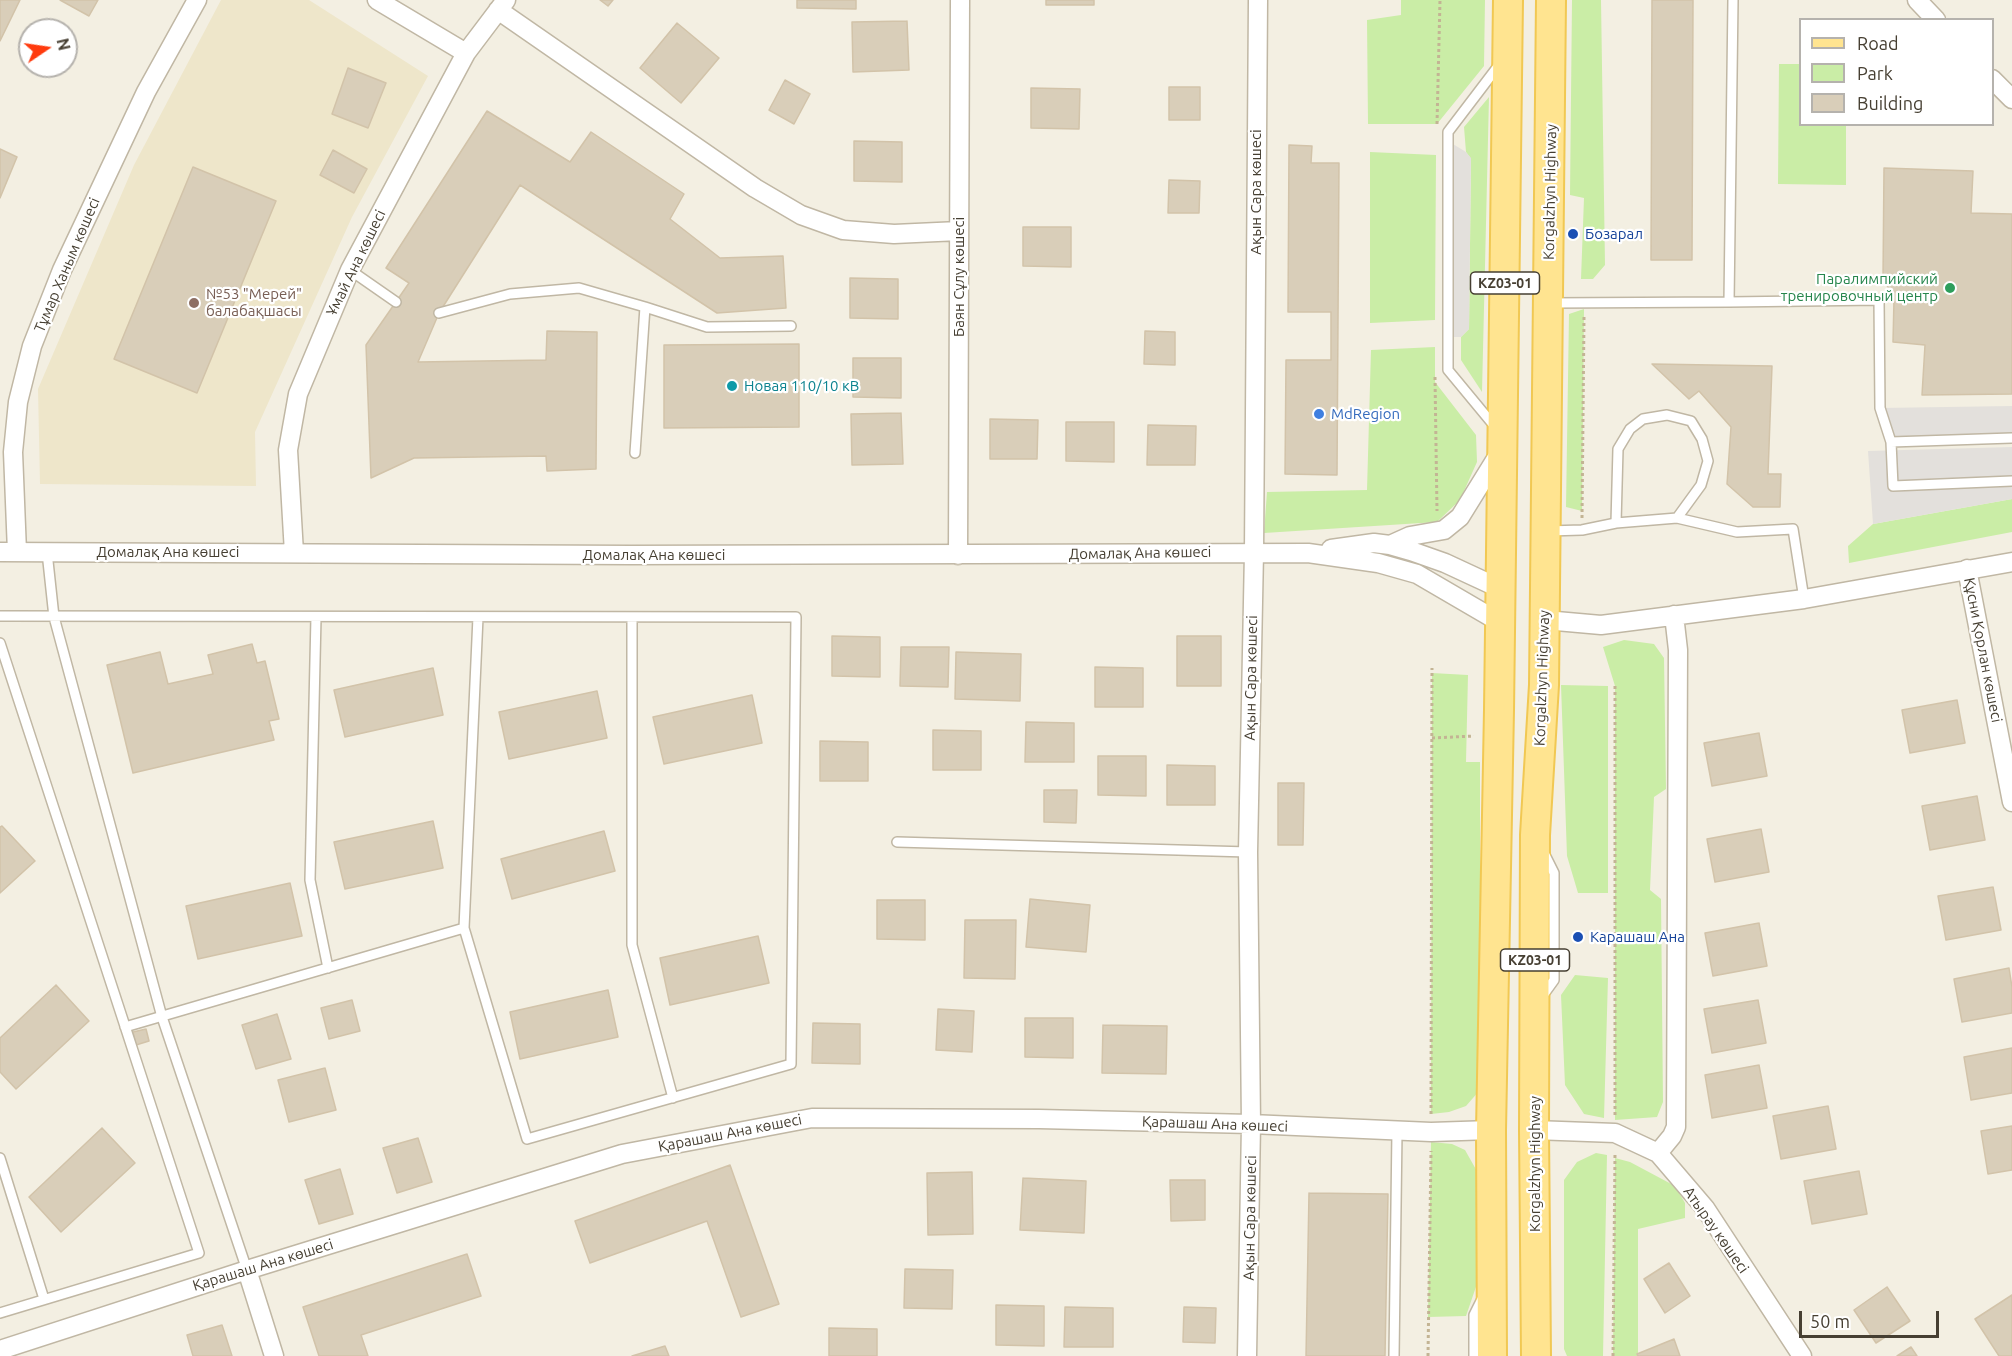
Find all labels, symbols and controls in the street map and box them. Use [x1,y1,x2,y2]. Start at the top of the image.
north arrow [18,18,78,78]
legend [1799,18,1994,126]
text: Road [1857,33,1899,53]
text: N [53,37,74,52]
text: Park [1857,63,1893,83]
text: Building [1857,93,1923,113]
street label: Korgalzhyn Highway [1540,124,1560,260]
street label: Ақын Сара көшесі [1247,129,1265,255]
street label: Тұмар Ханым көшесі [30,195,104,335]
street label: Ұмай Ана көшесі [322,207,390,319]
street label: Баян Сұлу көшесі [950,217,968,337]
place label: Бозарал [1585,225,1643,243]
marker: Бозарал [1566,227,1580,241]
place label: Паралимпийский тренировочный центр [1781,270,1938,305]
road number: KZ03-01 [1470,272,1540,294]
marker: Паралимпийский тренировочный центр [1943,281,1957,295]
place label: №53 "Мерей" балабақшасы [206,285,302,320]
marker: №53 "Мерей" балабақшасы [187,296,201,310]
place label: Новая 110/10 кВ [744,377,859,395]
marker: Новая 110/10 кВ [725,379,739,393]
place label: MdRegion [1331,405,1400,423]
marker: MdRegion [1312,407,1326,421]
street label: Домалақ Ана көшесі [97,543,239,561]
street label: Домалақ Ана көшесі [1068,543,1212,563]
street label: Домалақ Ана көшесі [583,546,725,564]
street label: Құсни Қорлан көшесі [1960,576,2006,724]
street label: Korgalzhyn Highway [1531,610,1553,746]
street label: Ақын Сара көшесі [1241,615,1261,741]
place label: Карашаш Ана [1590,928,1685,946]
marker: Карашаш Ана [1571,930,1585,944]
road number: KZ03-01 [1500,949,1570,971]
street label: Korgalzhyn Highway [1526,1096,1544,1232]
street label: Қарашаш Ана көшесі [657,1110,803,1156]
street label: Қарашаш Ана көшесі [1142,1112,1288,1136]
street label: Ақын Сара көшесі [1240,1155,1260,1281]
street label: Атырау көшесі [1679,1183,1753,1277]
street label: Қарашаш Ана көшесі [190,1235,336,1295]
scale bar [1802,1299,1942,1337]
text: 50 m [1810,1311,1850,1331]

